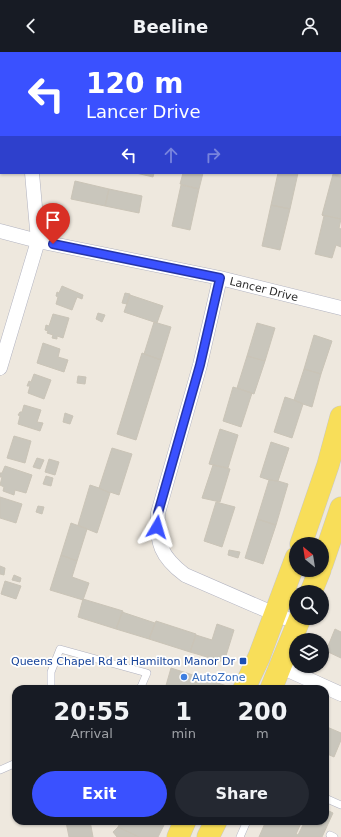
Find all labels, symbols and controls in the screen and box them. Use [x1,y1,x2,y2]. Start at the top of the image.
icon: back [20,15,42,37]
icon: person [299,15,321,37]
text: Beeline [133,16,208,37]
text: 120 m [86,67,183,100]
icon: left [20,68,72,120]
text: Lancer Drive [86,101,201,122]
icon: left [118,144,140,166]
icon: ahead [160,144,182,166]
icon: right [202,144,224,166]
pin [36,203,70,244]
icon: arrive [42,209,64,231]
street label: Lancer Drive [228,275,300,304]
position arrow [136,506,178,548]
north arrow [289,537,329,577]
map controls [289,537,329,673]
button: search [289,585,329,625]
button: layers [289,633,329,673]
place label: Queens Chapel Rd at Hamilton Manor Dr [11,655,235,668]
marker: Queens Chapel Rd at Hamilton Manor Dr [238,656,248,666]
place label: AutoZone [192,671,246,684]
marker: AutoZone [179,672,189,682]
text: 20:55 [53,698,130,726]
text: 1 [175,698,192,726]
text: 200 [237,698,287,726]
text: Arrival [71,726,113,741]
text: min [171,726,196,741]
text: m [256,726,269,741]
button: Exit [32,771,167,817]
button: Share [175,771,309,817]

